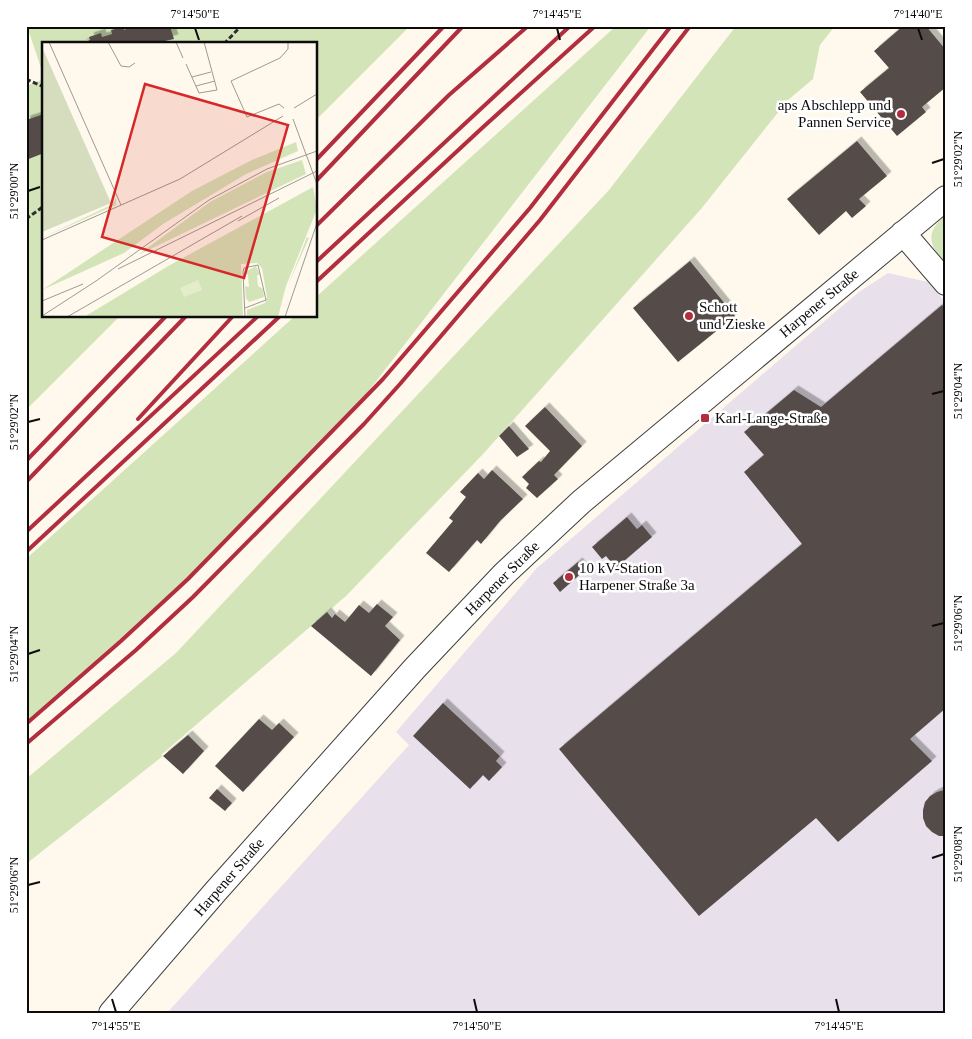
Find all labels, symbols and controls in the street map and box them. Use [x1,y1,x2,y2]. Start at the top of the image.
text: 7°14'50"E [170,7,220,21]
text: 7°14'45"E [532,7,582,21]
text: 7°14'40"E [893,7,943,21]
inset map [42,42,318,318]
place label: aps Abschlepp und Pannen Service [778,97,891,130]
marker: aps Abschlepp und Pannen Service [895,108,907,120]
text: 51°29'02"N [951,130,965,187]
text: 51°29'00"N [7,162,21,219]
street label: Harpener Straße [776,265,862,341]
place label: Schott und Zieske [699,299,766,332]
marker: Schott und Zieske [683,310,695,322]
text: 51°29'04"N [951,362,965,419]
text: 51°29'02"N [7,393,21,450]
place label: Karl-Lange-Straße [715,410,828,426]
marker: Karl-Lange-Straße [699,412,711,424]
street label: Harpener Straße [462,538,542,618]
place label: 10 kV-Station Harpener Straße 3a [579,560,695,593]
marker: 10 kV-Station Harpener Straße 3a [563,571,575,583]
text: 51°29'06"N [951,594,965,651]
text: 51°29'04"N [7,625,21,682]
text: 51°29'08"N [951,825,965,882]
street label: Harpener Straße [191,835,267,919]
text: 51°29'06"N [7,856,21,913]
text: 7°14'55"E [91,1019,141,1033]
text: 7°14'50"E [452,1019,502,1033]
text: 7°14'45"E [814,1019,864,1033]

